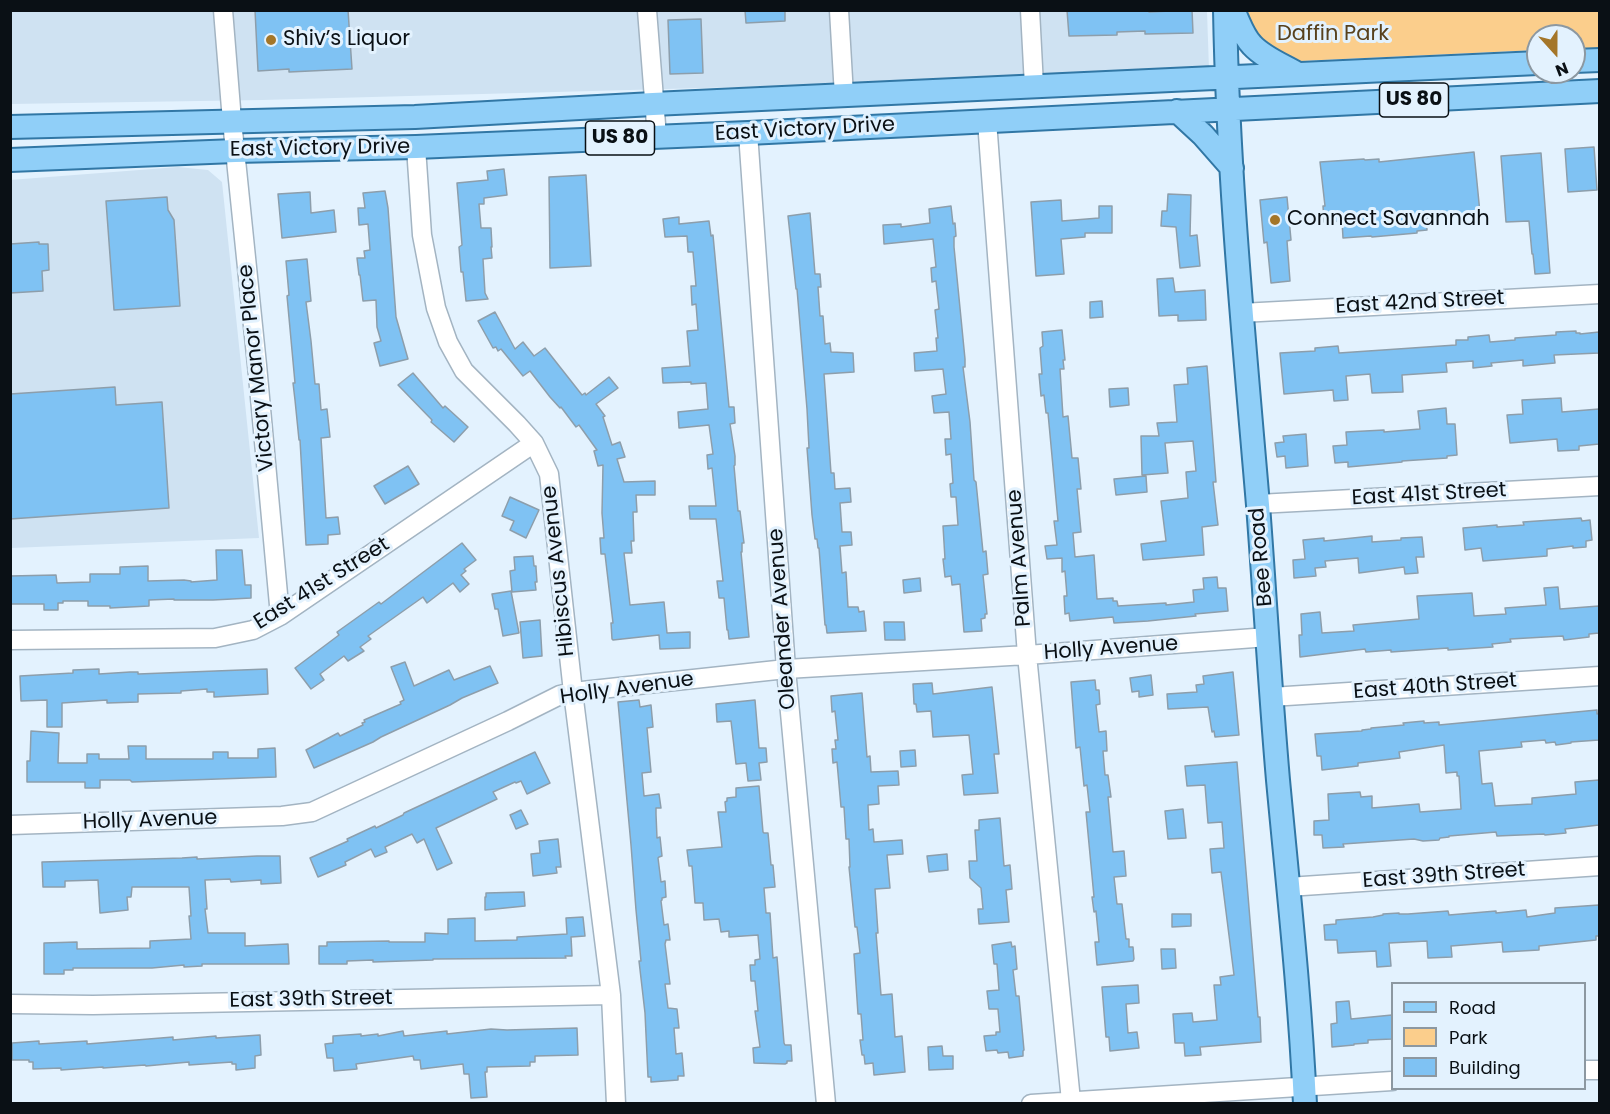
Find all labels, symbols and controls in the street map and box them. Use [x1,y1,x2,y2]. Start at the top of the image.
park label: Daffin Park [1277,22,1389,48]
north arrow [1526,24,1586,84]
place label: Shiv’s Liquor [283,27,410,53]
marker: Shiv’s Liquor [264,33,278,47]
text: N [1552,57,1572,82]
road number: US 80 [1380,83,1448,117]
street label: East Victory Drive [714,113,896,147]
road number: US 80 [586,121,654,155]
street label: East Victory Drive [230,135,410,163]
place label: Connect Savannah [1287,207,1490,233]
marker: Connect Savannah [1268,213,1282,227]
street label: Victory Manor Place [234,263,280,473]
street label: East 42nd Street [1335,286,1505,320]
street label: East 41st Street [1351,478,1507,512]
street label: Hibiscus Avenue [537,484,581,658]
street label: Palm Avenue [1003,488,1037,628]
street label: Bee Road [1245,507,1279,607]
street label: Oleander Avenue [764,527,802,711]
street label: East 41st Street [250,532,394,636]
street label: Holly Avenue [1043,632,1179,666]
street label: Holly Avenue [559,667,695,711]
street label: East 40th Street [1352,669,1518,705]
street label: Holly Avenue [82,806,218,836]
street label: East 39th Street [1362,858,1526,894]
legend [1391,982,1586,1090]
street label: East 39th Street [229,986,393,1014]
text: Road [1449,995,1496,1020]
text: Park [1449,1025,1488,1050]
text: Building [1449,1055,1521,1080]

